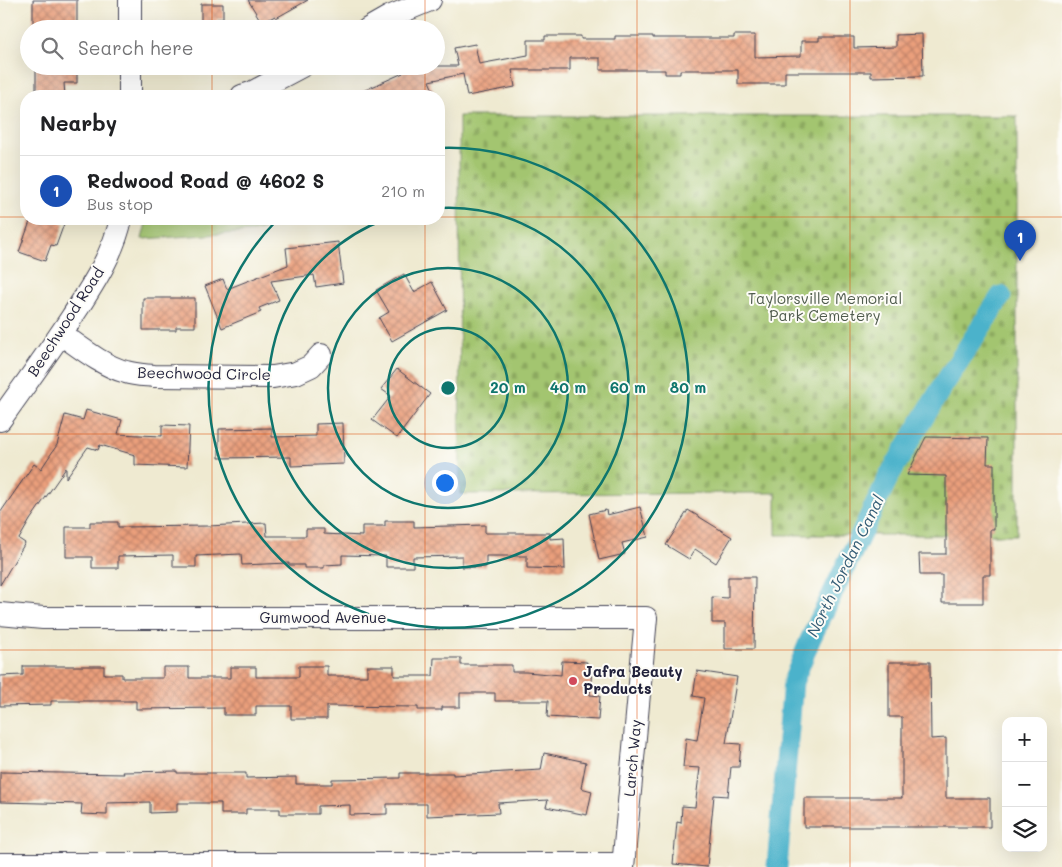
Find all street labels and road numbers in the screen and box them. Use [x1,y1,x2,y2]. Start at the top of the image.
street label: Beechwood Road [22,263,108,380]
street label: Beechwood Circle [137,362,271,384]
street label: Gumwood Avenue [260,607,386,627]
street label: Larch Way [619,718,645,797]

